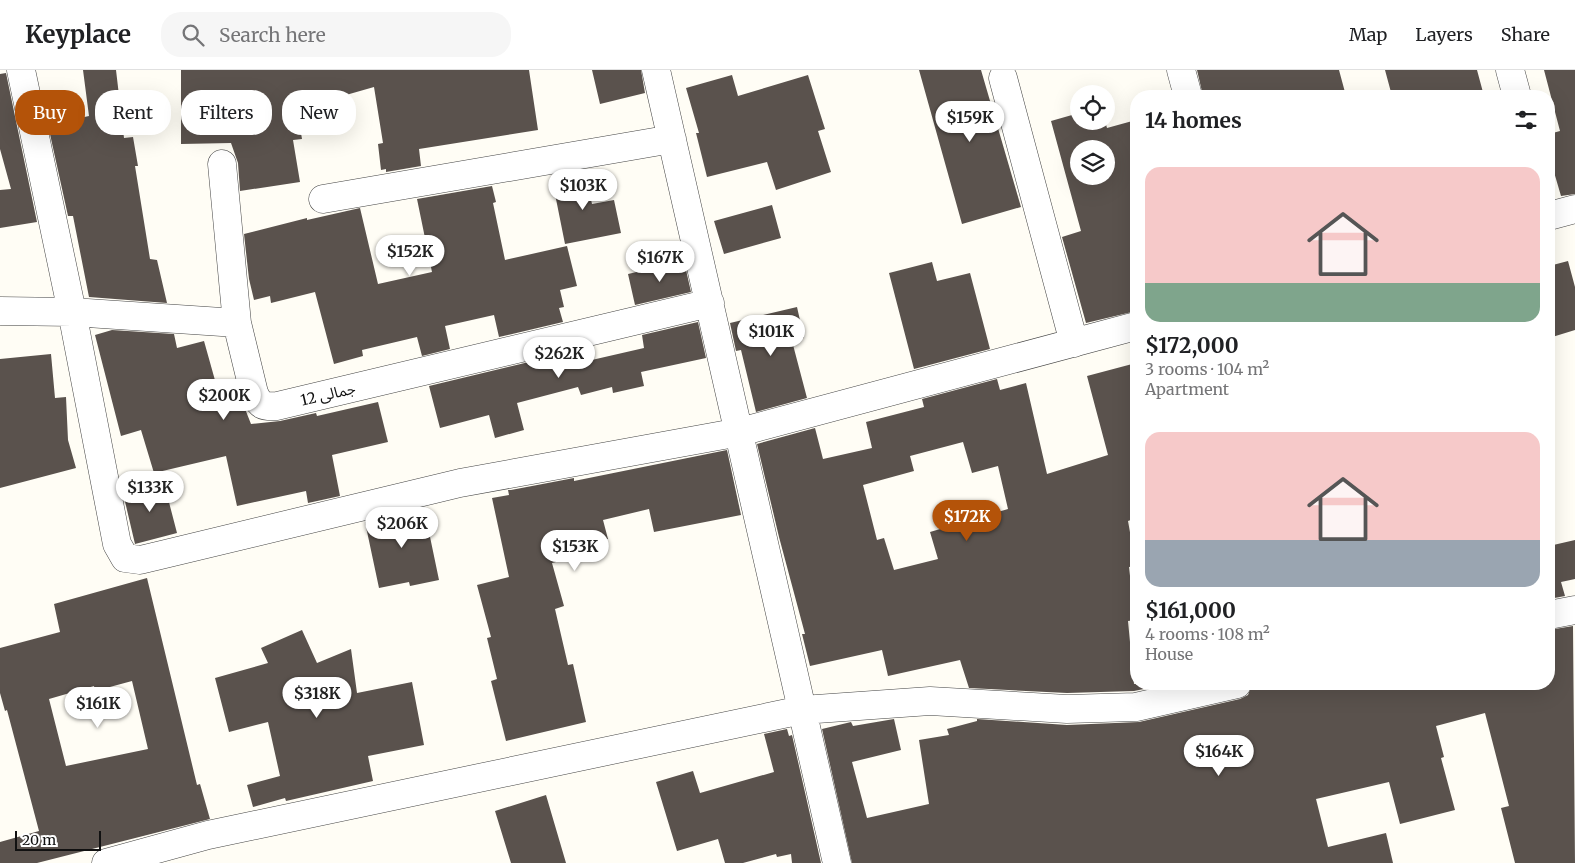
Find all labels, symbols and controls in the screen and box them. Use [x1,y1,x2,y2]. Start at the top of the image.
search box [161,12,511,57]
text: Keyplace [25,19,131,50]
icon: search [179,21,207,49]
text: Search here [219,23,326,47]
text: Map [1349,23,1387,46]
text: Layers [1415,23,1473,46]
text: Share [1501,23,1550,46]
map controls [1070,85,1115,185]
button: locate [1070,85,1115,130]
chip: Buy [15,90,85,135]
chip: Rent [95,90,171,135]
chip: Filters [181,90,272,135]
chip: New [282,90,356,135]
pin: $159K [935,100,1005,143]
icon: filters [1512,106,1540,134]
text: $159K [946,107,994,127]
text: 14 homes [1145,107,1242,134]
button: layers [1070,140,1115,185]
pin: $103K [548,168,618,211]
text: $103K [559,175,607,195]
icon: home [1298,199,1388,289]
pin: $152K [375,234,445,277]
pin: $167K [625,240,695,283]
text: $152K [386,241,434,261]
text: $167K [637,247,683,267]
pin: $101K [736,314,806,357]
text: $101K [748,321,794,341]
text: $172,000 [1145,332,1239,359]
pin: $262K [524,336,594,379]
text: $262K [534,343,584,363]
text: 3 rooms · 104 m² [1145,359,1269,379]
pin: $200K [189,378,259,421]
street label: جمالی 12 [299,378,358,410]
text: Apartment [1145,379,1229,399]
text: $200K [198,385,250,405]
icon: home [1298,464,1388,554]
pin: $133K [115,470,185,513]
text: $133K [127,477,173,497]
pin: $172K [932,500,1002,542]
pin: $206K [367,506,437,549]
text: $172K [943,506,991,526]
text: $206K [376,513,428,533]
pin: $153K [540,530,610,572]
text: $153K [552,536,598,556]
text: $161,000 [1145,597,1236,624]
text: 4 rooms · 108 m² [1145,624,1270,644]
text: House [1145,644,1193,664]
pin: $318K [282,676,352,719]
text: $318K [293,683,341,703]
pin: $161K [63,686,133,729]
text: $161K [76,693,120,713]
pin: $164K [1184,734,1254,777]
text: $164K [1195,741,1243,761]
scale bar [15,828,101,851]
text: 20 m [22,831,56,849]

